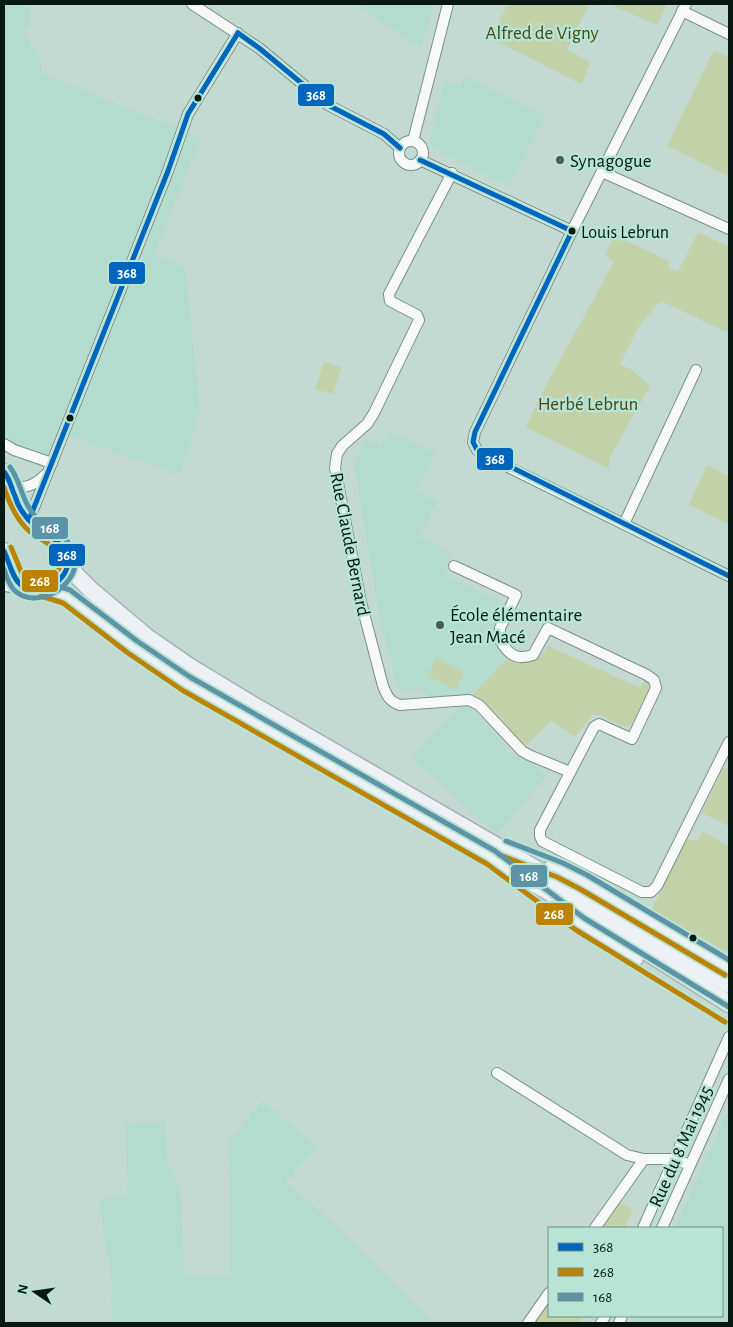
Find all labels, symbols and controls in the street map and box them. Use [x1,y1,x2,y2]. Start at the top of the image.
park label: Alfred de Vigny [485,24,599,43]
line badge: 368 [297,83,335,107]
text: 368 [306,89,326,103]
unlabelled marker [193,93,203,103]
place label: Synagogue [570,152,652,171]
marker: Synagogue [554,154,566,166]
place label: Louis Lebrun [581,224,669,242]
marker: Louis Lebrun [567,226,577,236]
line badge: 368 [108,261,146,285]
text: 368 [117,267,137,281]
park label: Herbé Lebrun [538,395,638,414]
unlabelled marker [65,413,75,423]
line badge: 368 [476,447,514,471]
text: 368 [485,453,505,467]
street label: Rue Claude Bernard [326,471,373,618]
line badge: 168 [31,516,69,540]
text: 168 [41,522,59,536]
line badge: 368 [48,543,86,567]
text: 368 [57,549,77,563]
line badge: 268 [21,569,59,593]
text: 268 [30,575,50,589]
place label: École élémentaire Jean Macé [450,604,582,647]
marker: École élémentaire Jean Macé [434,619,446,631]
line badge: 168 [510,864,548,888]
text: 168 [520,870,538,884]
line badge: 268 [535,902,574,926]
text: 268 [544,908,564,922]
unlabelled marker [688,933,698,943]
street label: Rue du 8 Mai 1945 [646,1083,717,1210]
legend [548,1227,723,1317]
text: 368 [593,1240,613,1255]
text: 268 [593,1265,614,1280]
north arrow [10,1267,60,1317]
text: N [15,1283,31,1296]
text: 168 [593,1290,612,1305]

